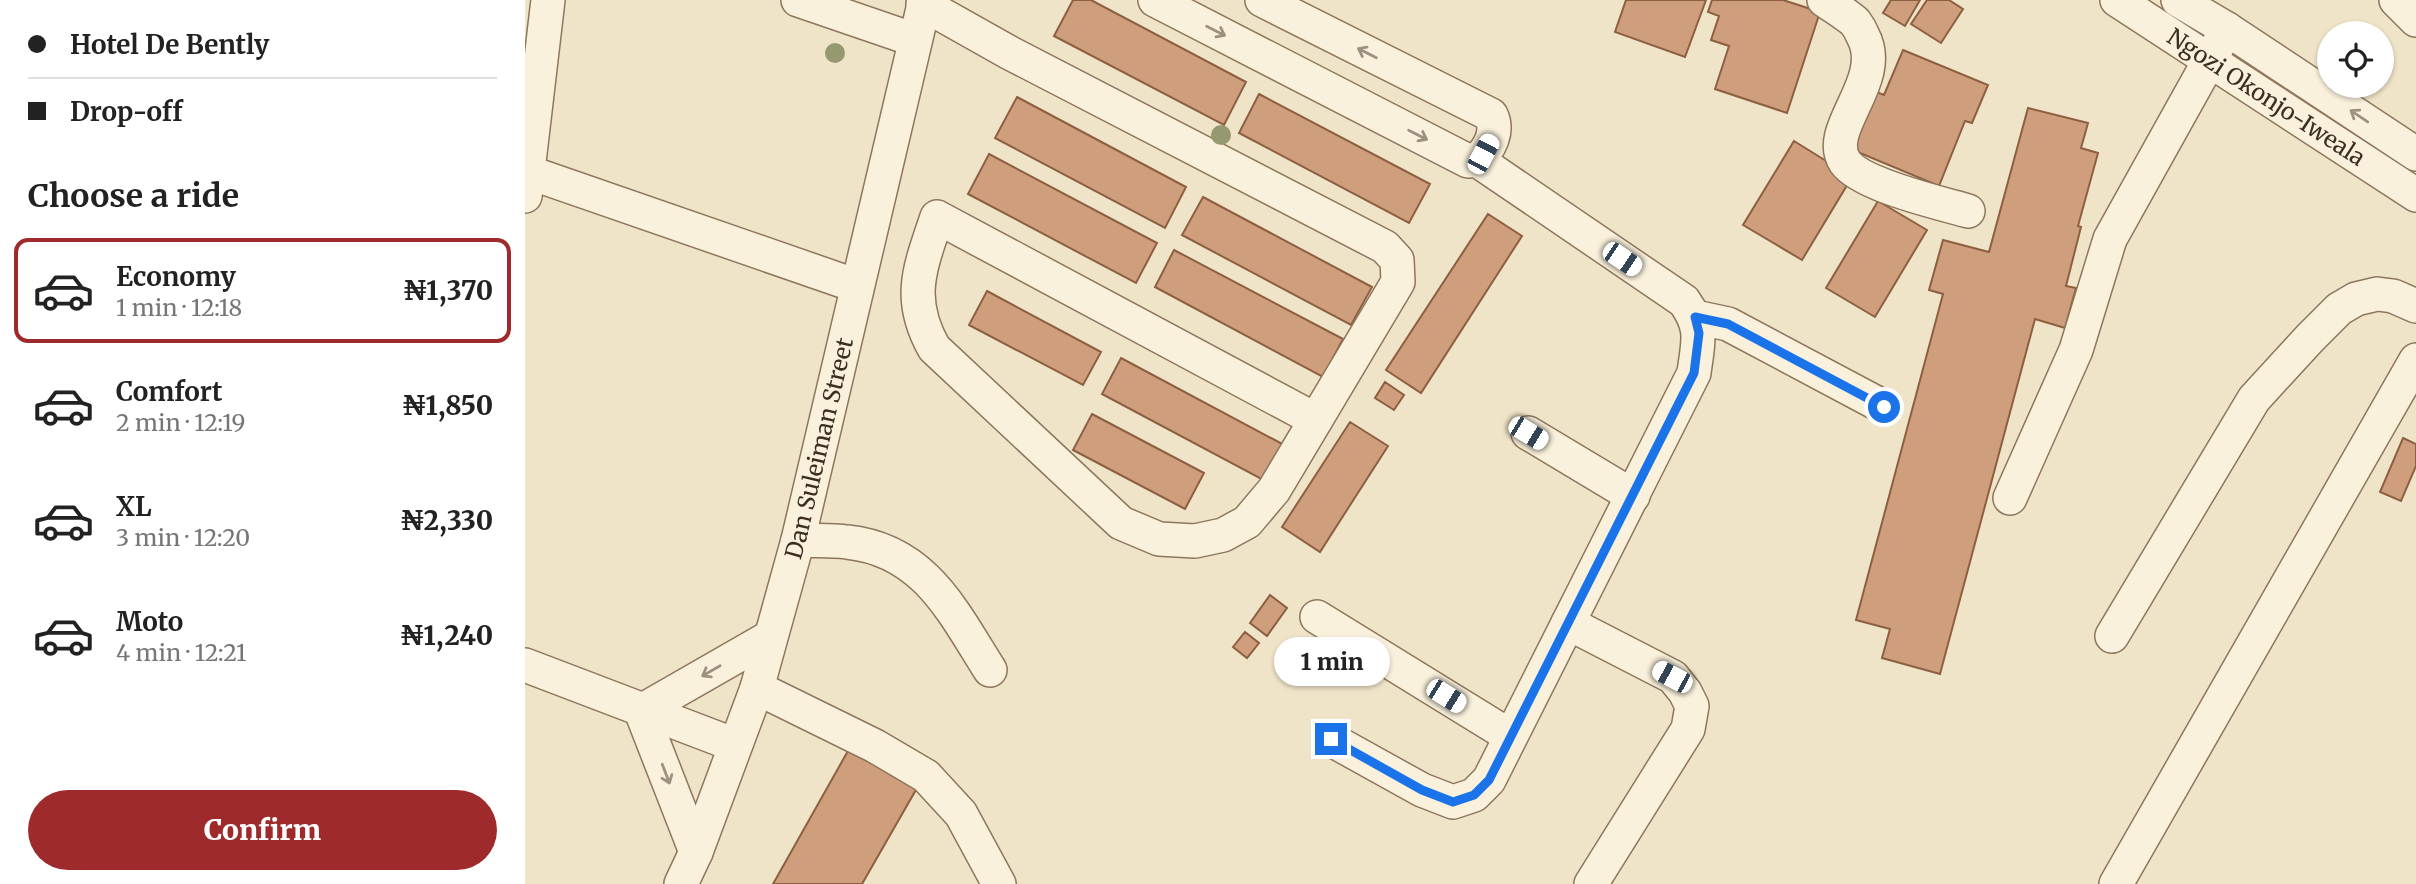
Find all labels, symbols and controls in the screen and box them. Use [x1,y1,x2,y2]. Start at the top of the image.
map controls [2317,21,2394,98]
button: locate [2317,21,2394,98]
street label: Ngozi Okonjo-Iweala [2162,22,2371,172]
one-way arrow [1205,25,1226,39]
text: Hotel De Bently [70,28,270,61]
one-way arrow [1357,45,1378,59]
text: Drop-off [70,95,183,128]
one-way arrow [2350,108,2369,123]
one-way arrow [1407,129,1428,142]
car [1464,131,1503,177]
text: Choose a ride [28,176,239,216]
car [1599,239,1646,279]
icon: car [32,259,95,322]
text: Economy [116,260,236,293]
text: ₦1,370 [402,274,493,307]
text: 1 min · 12:18 [116,293,242,322]
street label: Dan Suleiman Street [778,335,859,562]
icon: car [32,374,95,437]
text: Comfort [116,375,222,408]
text: ₦1,850 [402,389,493,422]
route start [1868,391,1900,423]
text: 2 min · 12:19 [116,408,245,437]
car [1505,413,1552,453]
icon: car [32,489,95,552]
text: XL [116,490,152,523]
text: ₦2,330 [400,504,493,537]
text: 3 min · 12:20 [116,523,250,552]
icon: car [32,604,95,667]
text: Moto [116,605,183,638]
text: ₦1,240 [400,619,493,652]
text: 4 min · 12:21 [116,638,246,667]
callout: 1 min [1273,638,1389,686]
text: 1 min [1300,647,1364,676]
car [1649,658,1696,696]
one-way arrow [701,665,722,678]
car [1423,676,1470,716]
route end [1315,723,1347,755]
one-way arrow [660,763,673,785]
button: Confirm [28,790,497,870]

